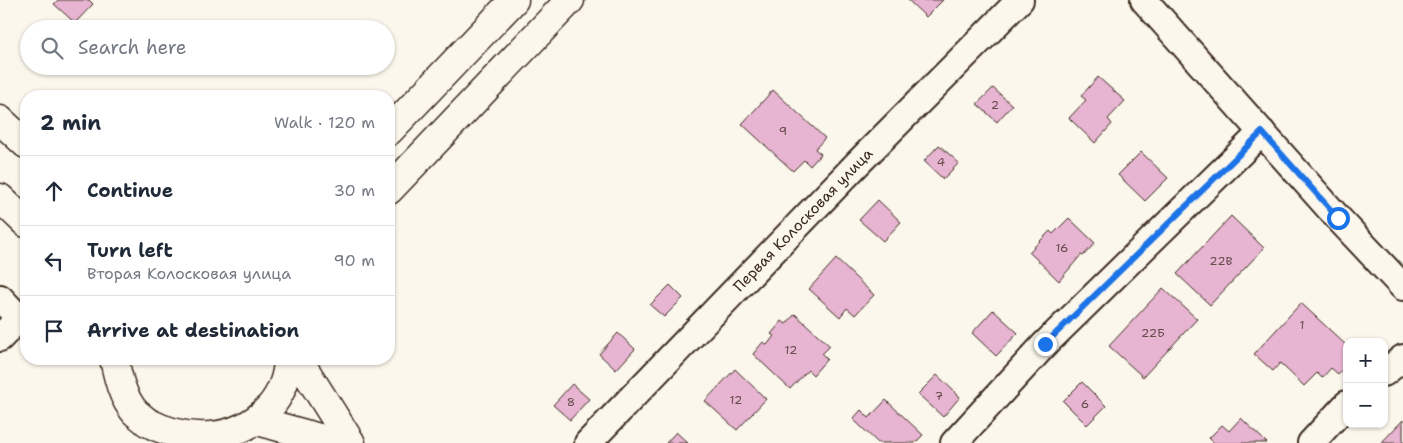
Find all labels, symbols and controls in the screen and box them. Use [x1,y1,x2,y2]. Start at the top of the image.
search box [20,20,395,75]
icon: search [38,34,66,62]
text: Search here [78,35,187,60]
house number: 2 [991,97,999,113]
text: 2 min [40,109,101,137]
text: Walk · 120 m [274,112,375,133]
house number: 9 [779,123,787,139]
street label: Первая Колосковая улица [729,143,878,296]
house number: 4 [937,154,945,170]
icon: ahead [40,177,68,205]
text: Continue [87,178,173,203]
text: 30 m [334,180,375,201]
route start [1327,207,1350,230]
text: Turn left [87,238,173,263]
house number: 16 [1055,240,1069,256]
icon: left [40,247,68,275]
text: 90 m [334,250,375,271]
house number: 22В [1209,253,1233,269]
text: Вторая Колосковая улица [87,263,291,284]
icon: arrive [40,317,68,345]
house number: 1 [1299,317,1305,333]
text: Arrive at destination [87,318,299,343]
house number: 22Б [1141,325,1165,341]
route end [1034,333,1057,356]
map controls [1343,338,1388,428]
button: + [1343,338,1388,383]
house number: 12 [785,342,797,358]
button: − [1343,383,1388,428]
house number: 7 [935,388,943,404]
house number: 12 [730,392,742,408]
house number: 8 [567,394,575,410]
house number: 6 [1081,396,1089,412]

